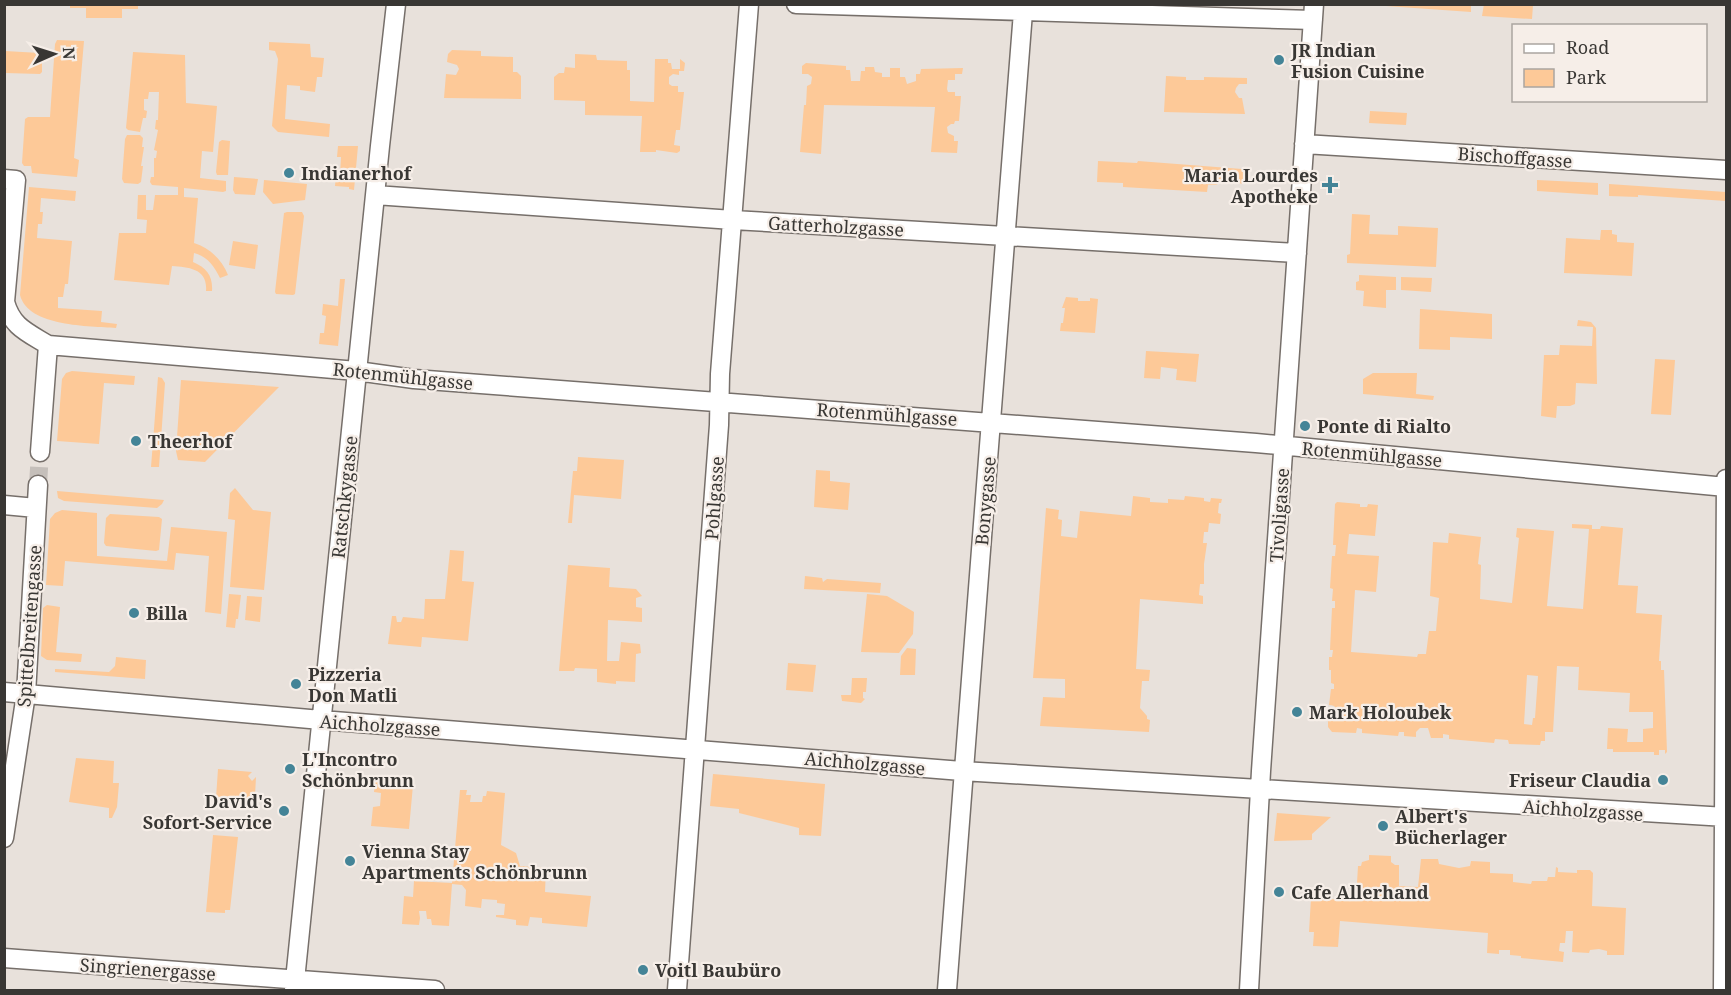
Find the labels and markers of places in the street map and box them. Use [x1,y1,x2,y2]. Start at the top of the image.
place label: JR Indian Fusion Cuisine [1290,38,1425,83]
marker: JR Indian Fusion Cuisine [1272,53,1286,67]
place label: Indianerhof [301,161,413,185]
place label: Maria Lourdes Apotheke [1184,163,1318,208]
marker: Indianerhof [282,166,296,180]
marker: Maria Lourdes Apotheke [1323,178,1337,192]
place label: Ponte di Rialto [1317,414,1451,438]
marker: Ponte di Rialto [1298,419,1312,433]
place label: Theerhof [148,429,234,453]
marker: Theerhof [129,434,143,448]
place label: Billa [146,601,188,625]
marker: Billa [127,606,141,620]
place label: Pizzeria Don Matli [308,662,398,707]
marker: Pizzeria Don Matli [289,677,303,691]
place label: Mark Holoubek [1309,700,1452,724]
marker: Mark Holoubek [1290,705,1304,719]
place label: L'Incontro Schönbrunn [302,747,414,792]
marker: L'Incontro Schönbrunn [283,762,297,776]
place label: Friseur Claudia [1509,768,1651,792]
marker: Friseur Claudia [1656,773,1670,787]
place label: David's Sofort-Service [143,789,272,834]
marker: David's Sofort-Service [277,804,291,818]
place label: Albert's Bücherlager [1395,804,1508,849]
marker: Albert's Bücherlager [1376,819,1390,833]
place label: Vienna Stay Apartments Schönbrunn [362,839,587,884]
marker: Vienna Stay Apartments Schönbrunn [343,854,357,868]
place label: Cafe Allerhand [1291,880,1429,904]
marker: Cafe Allerhand [1272,885,1286,899]
place label: Voitl Baubüro [655,958,781,982]
marker: Voitl Baubüro [636,963,650,977]

